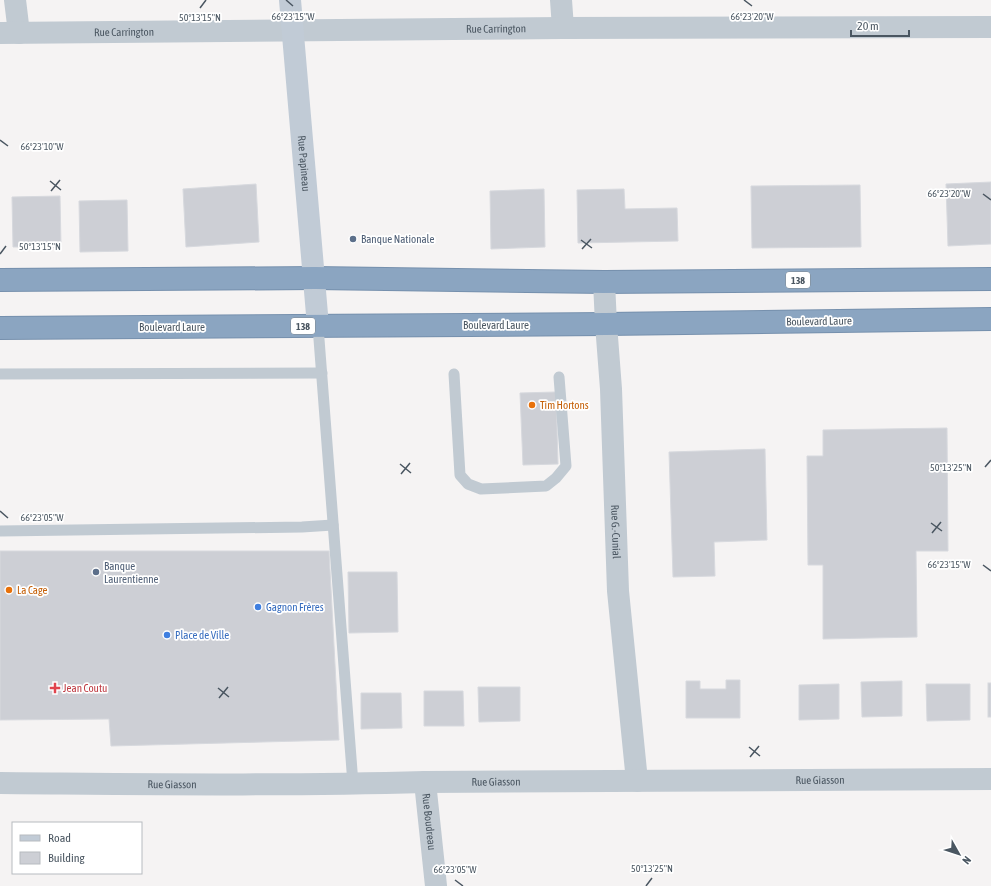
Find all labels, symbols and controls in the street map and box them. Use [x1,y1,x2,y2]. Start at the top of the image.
text: 66°23'15"W [271,11,315,22]
text: 66°23'20"W [730,11,774,22]
text: 50°13'15"N [179,12,221,23]
scale bar [851,12,909,38]
text: 20 m [857,19,879,33]
street label: Rue Carrington [466,22,526,35]
street label: Rue Carrington [94,26,154,38]
street label: Rue Papineau [296,135,312,192]
text: 66°23'10"W [20,141,64,152]
text: 66°23'20"W [927,188,971,199]
place label: Banque Nationale [361,233,434,245]
marker: Banque Nationale [348,234,358,244]
text: 50°13'15"N [19,241,61,252]
road number: 138 [786,272,810,288]
street label: Boulevard Laure [786,314,852,328]
road number: 138 [291,318,315,334]
street label: Boulevard Laure [463,319,529,331]
street label: Boulevard Laure [139,321,205,333]
place label: Tim Hortons [540,399,589,411]
marker: Tim Hortons [527,400,537,410]
text: 50°13'25"N [930,462,972,473]
street label: Rue G.-Cunial [609,504,623,559]
text: 66°23'05"W [20,512,64,523]
text: 66°23'15"W [927,559,971,570]
place label: Banque Laurentienne [104,560,159,585]
marker: Banque Laurentienne [91,567,101,577]
place label: La Cage [17,584,47,596]
marker: La Cage [4,585,14,595]
place label: Gagnon Frères [266,601,324,613]
marker: Gagnon Frères [253,602,263,612]
place label: Place de Ville [175,629,229,641]
marker: Place de Ville [162,630,172,640]
place label: Jean Coutu [63,682,107,694]
marker: Jean Coutu [50,683,60,693]
street label: Rue Giasson [795,774,845,786]
street label: Rue Giasson [471,775,521,788]
street label: Rue Giasson [147,778,197,790]
street label: Rue Boudreau [420,793,438,851]
legend [12,822,142,874]
text: Road [48,831,71,845]
north arrow [939,834,979,874]
text: Building [48,851,86,865]
text: N [960,854,973,867]
text: 50°13'25"N [631,863,673,874]
text: 66°23'05"W [433,864,477,875]

